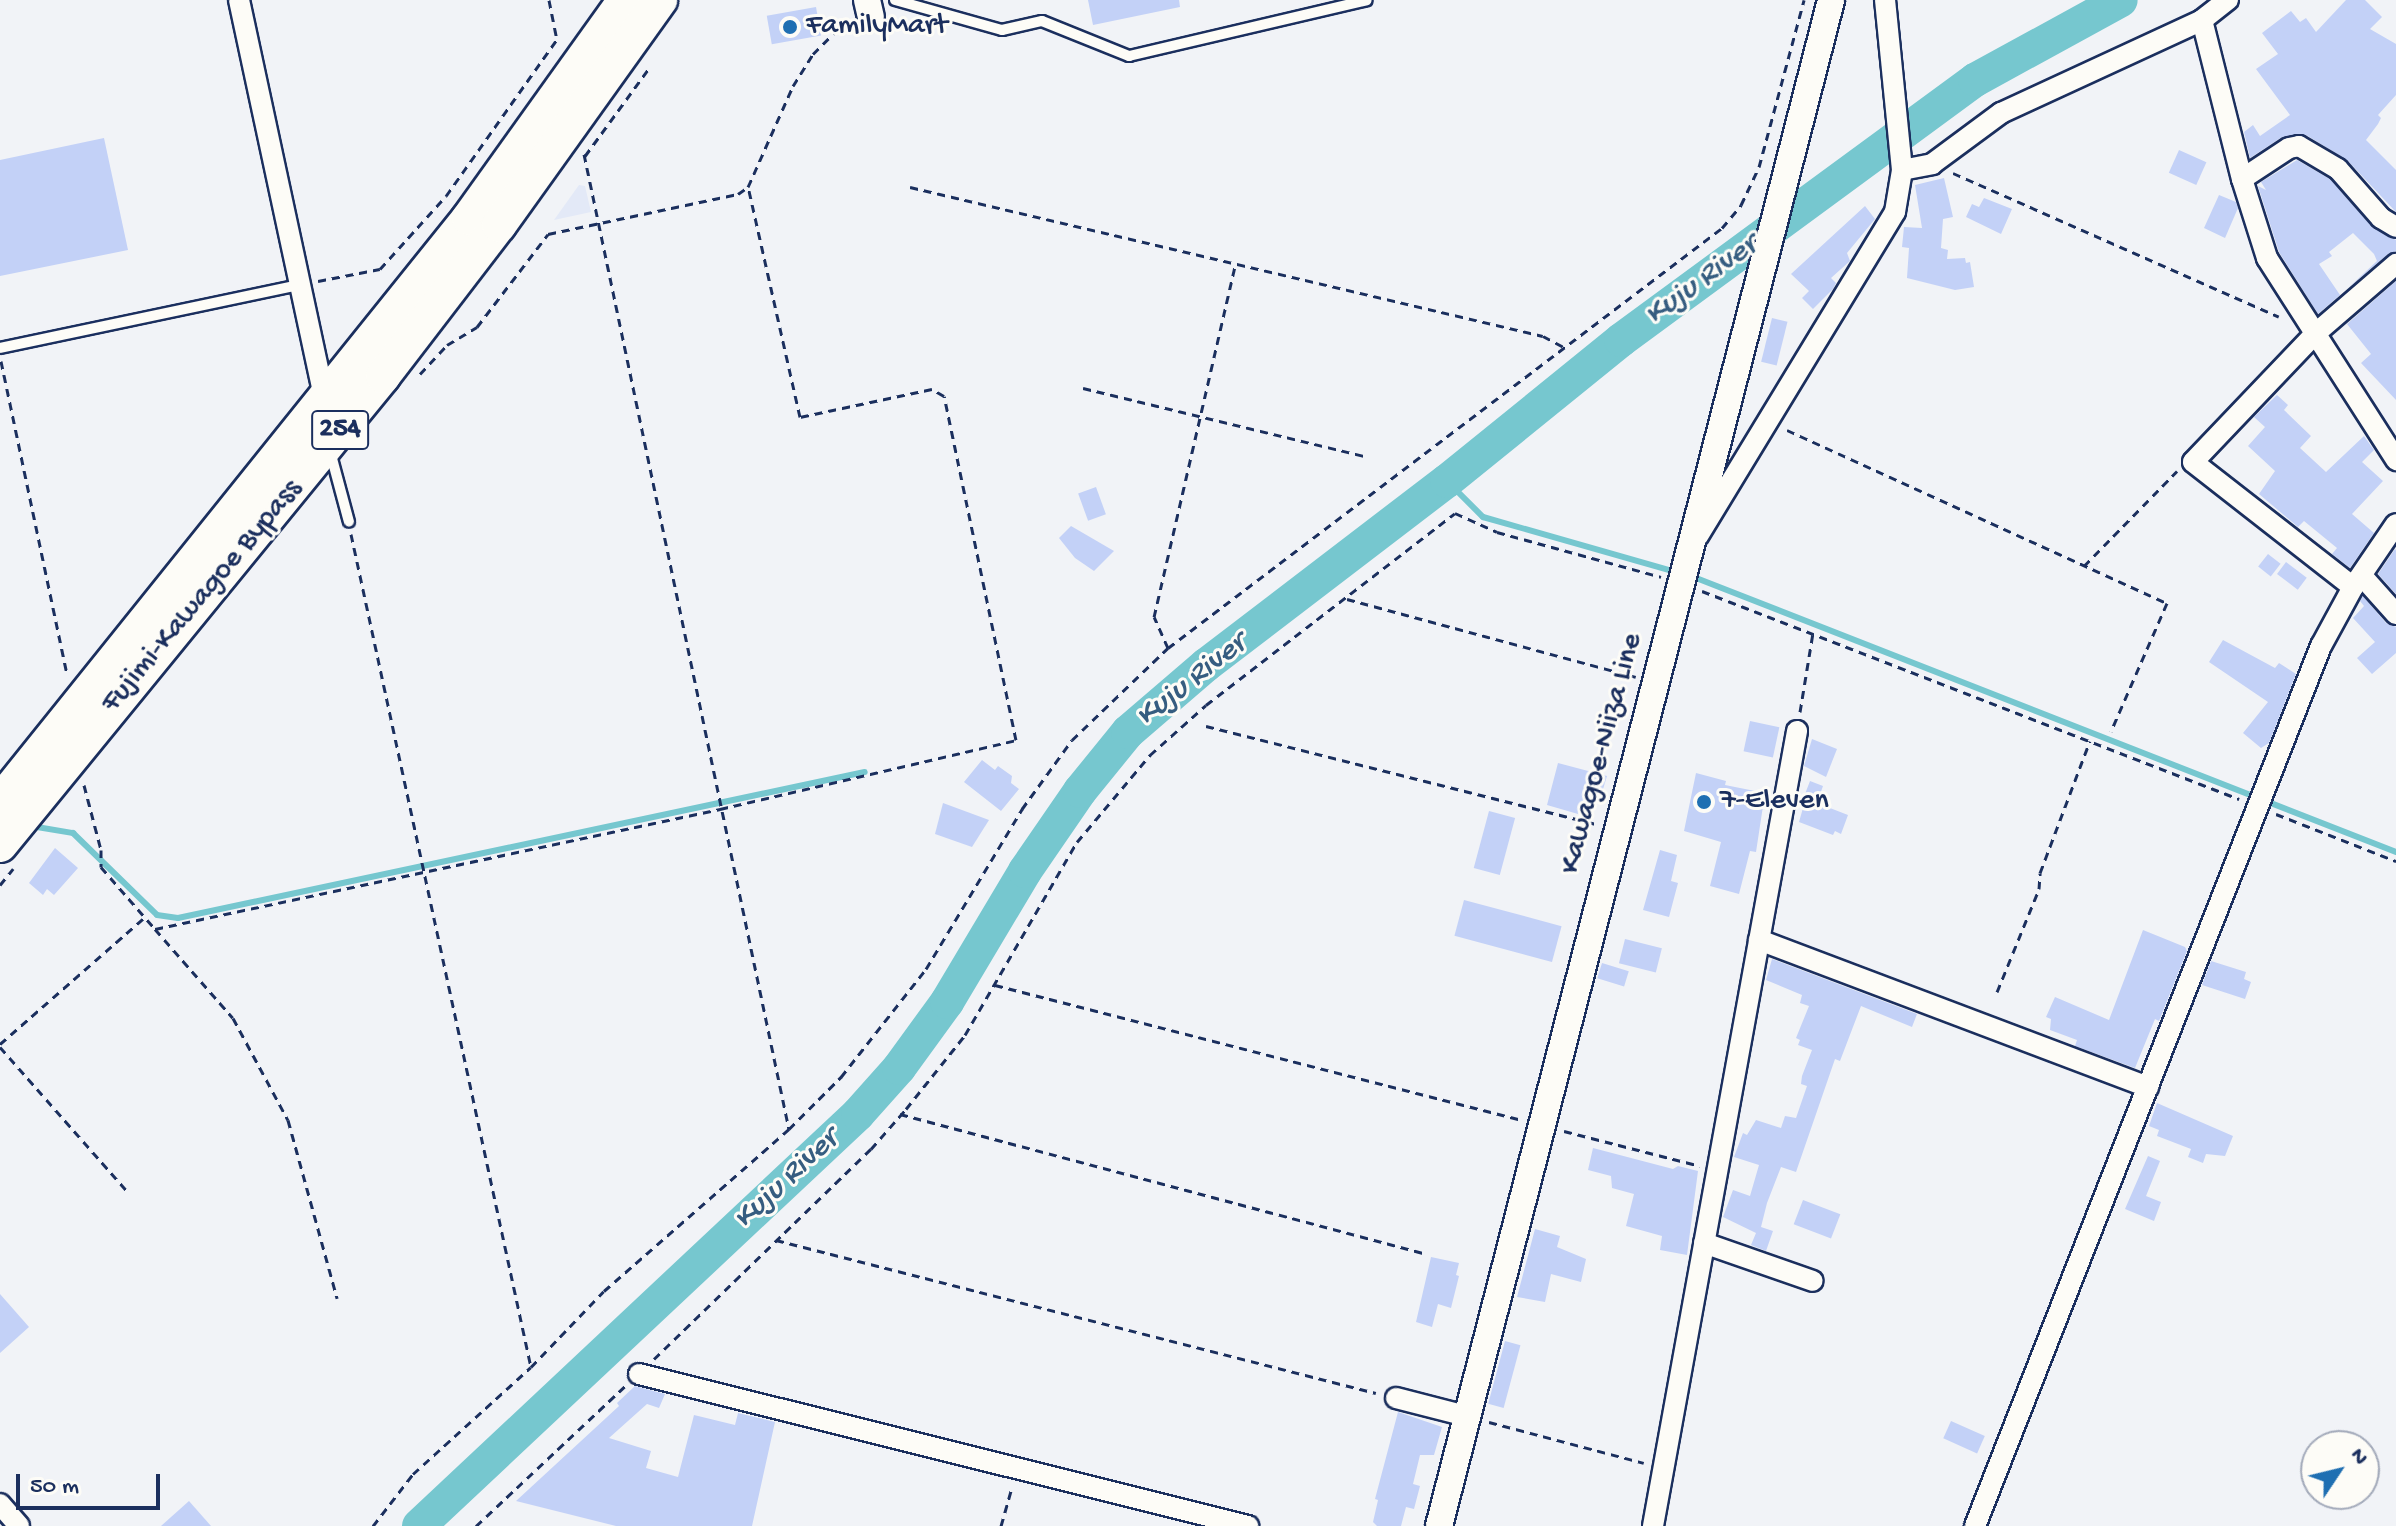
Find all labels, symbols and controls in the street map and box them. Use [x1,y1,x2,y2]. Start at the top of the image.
place label: FamilyMart [806,9,948,45]
marker: FamilyMart [781,18,799,36]
water label: Kuju River [1638,227,1766,335]
road number: 254 [310,406,370,454]
street label: Fujimi-Kawagoe Bypass [95,473,311,721]
water label: Kuju River [1129,626,1255,736]
street label: Kawagoe-Niiza Line [1554,630,1652,878]
place label: 7-Eleven [1720,784,1829,820]
marker: 7-Eleven [1695,793,1713,811]
water label: Kuju River [726,1122,848,1238]
north arrow [2300,1430,2380,1510]
text: N [2343,1444,2373,1471]
scale bar [20,1458,164,1508]
text: 50 m [30,1473,79,1502]

